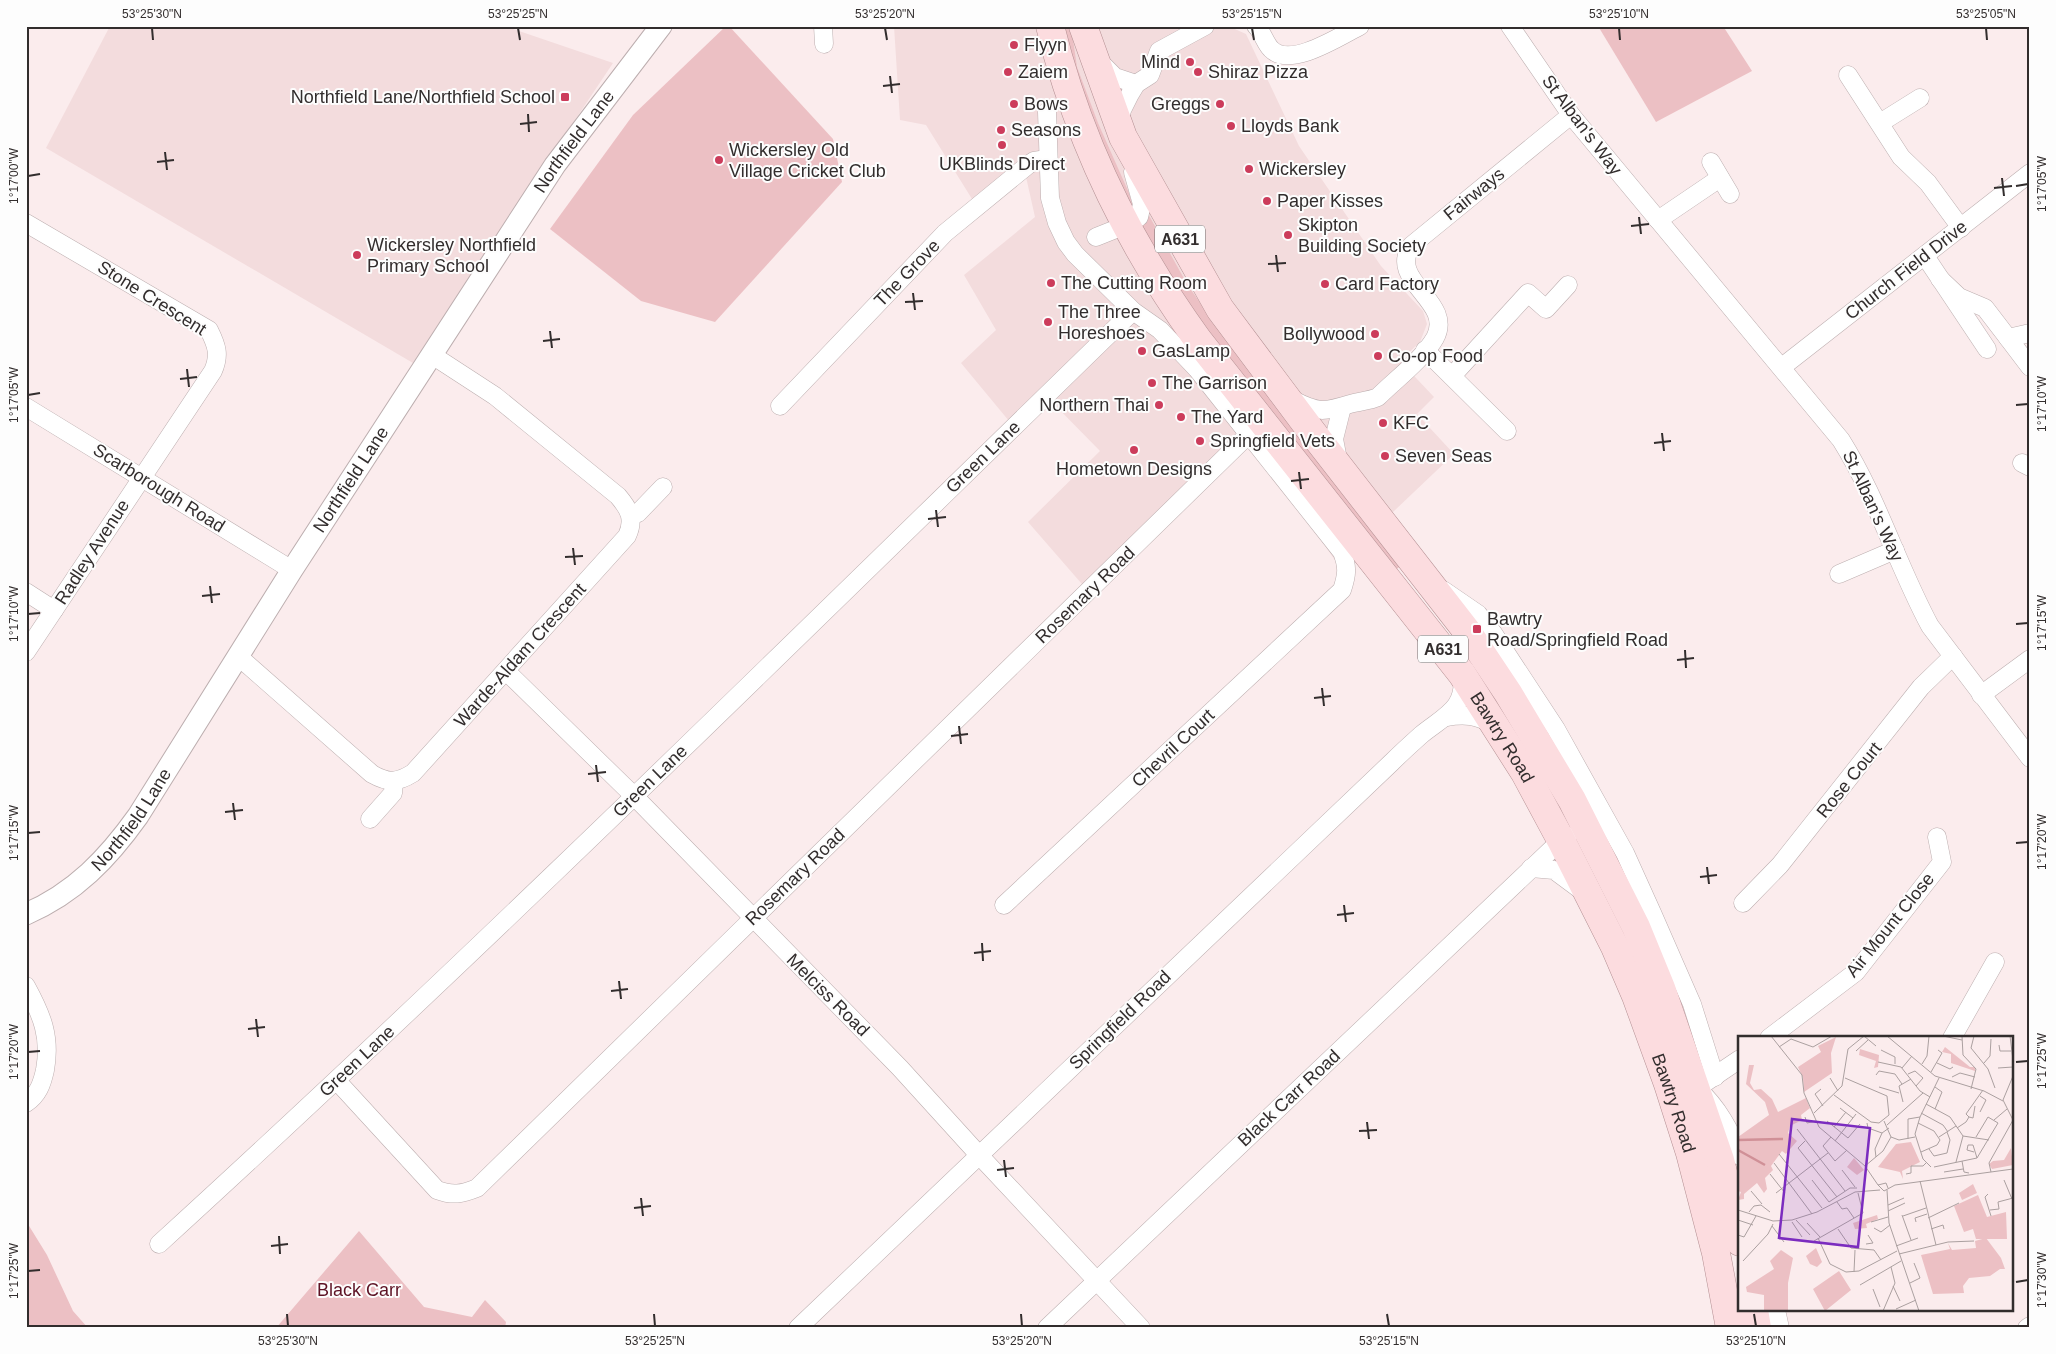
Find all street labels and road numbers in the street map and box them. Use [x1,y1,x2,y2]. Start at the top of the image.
street label: St Alban's Way [1538,71,1626,179]
street label: Northfield Lane [530,86,618,196]
street label: Fairways [1440,164,1508,224]
street label: Church Field Drive [1841,216,1971,324]
road number: A631 [1155,225,1205,252]
street label: The Grove [870,235,944,311]
street label: Stone Crescent [94,257,210,339]
street label: Green Lane [942,417,1024,497]
street label: Northfield Lane [309,423,392,536]
street label: Scarborough Road [90,439,228,537]
street label: St Alban's Way [1839,447,1907,565]
street label: Radley Avenue [51,496,133,608]
street label: Rosemary Road [1031,543,1139,647]
street label: Warde-Aldam Crescent [450,579,590,731]
road number: A631 [1418,636,1468,662]
street label: Bawtry Road [1466,688,1538,786]
street label: Chevril Court [1128,705,1218,791]
street label: Rose Court [1813,738,1885,822]
street label: Green Lane [609,741,691,821]
street label: Northfield Lane [87,765,175,875]
street label: Rosemary Road [741,825,849,929]
street label: Air Mount Close [1842,869,1938,981]
street label: Melciss Road [783,950,873,1040]
street label: Springfield Road [1065,967,1175,1073]
street label: Green Lane [315,1021,399,1101]
street label: Black Carr Road [1234,1046,1344,1150]
street label: Bawtry Road [1648,1051,1699,1155]

